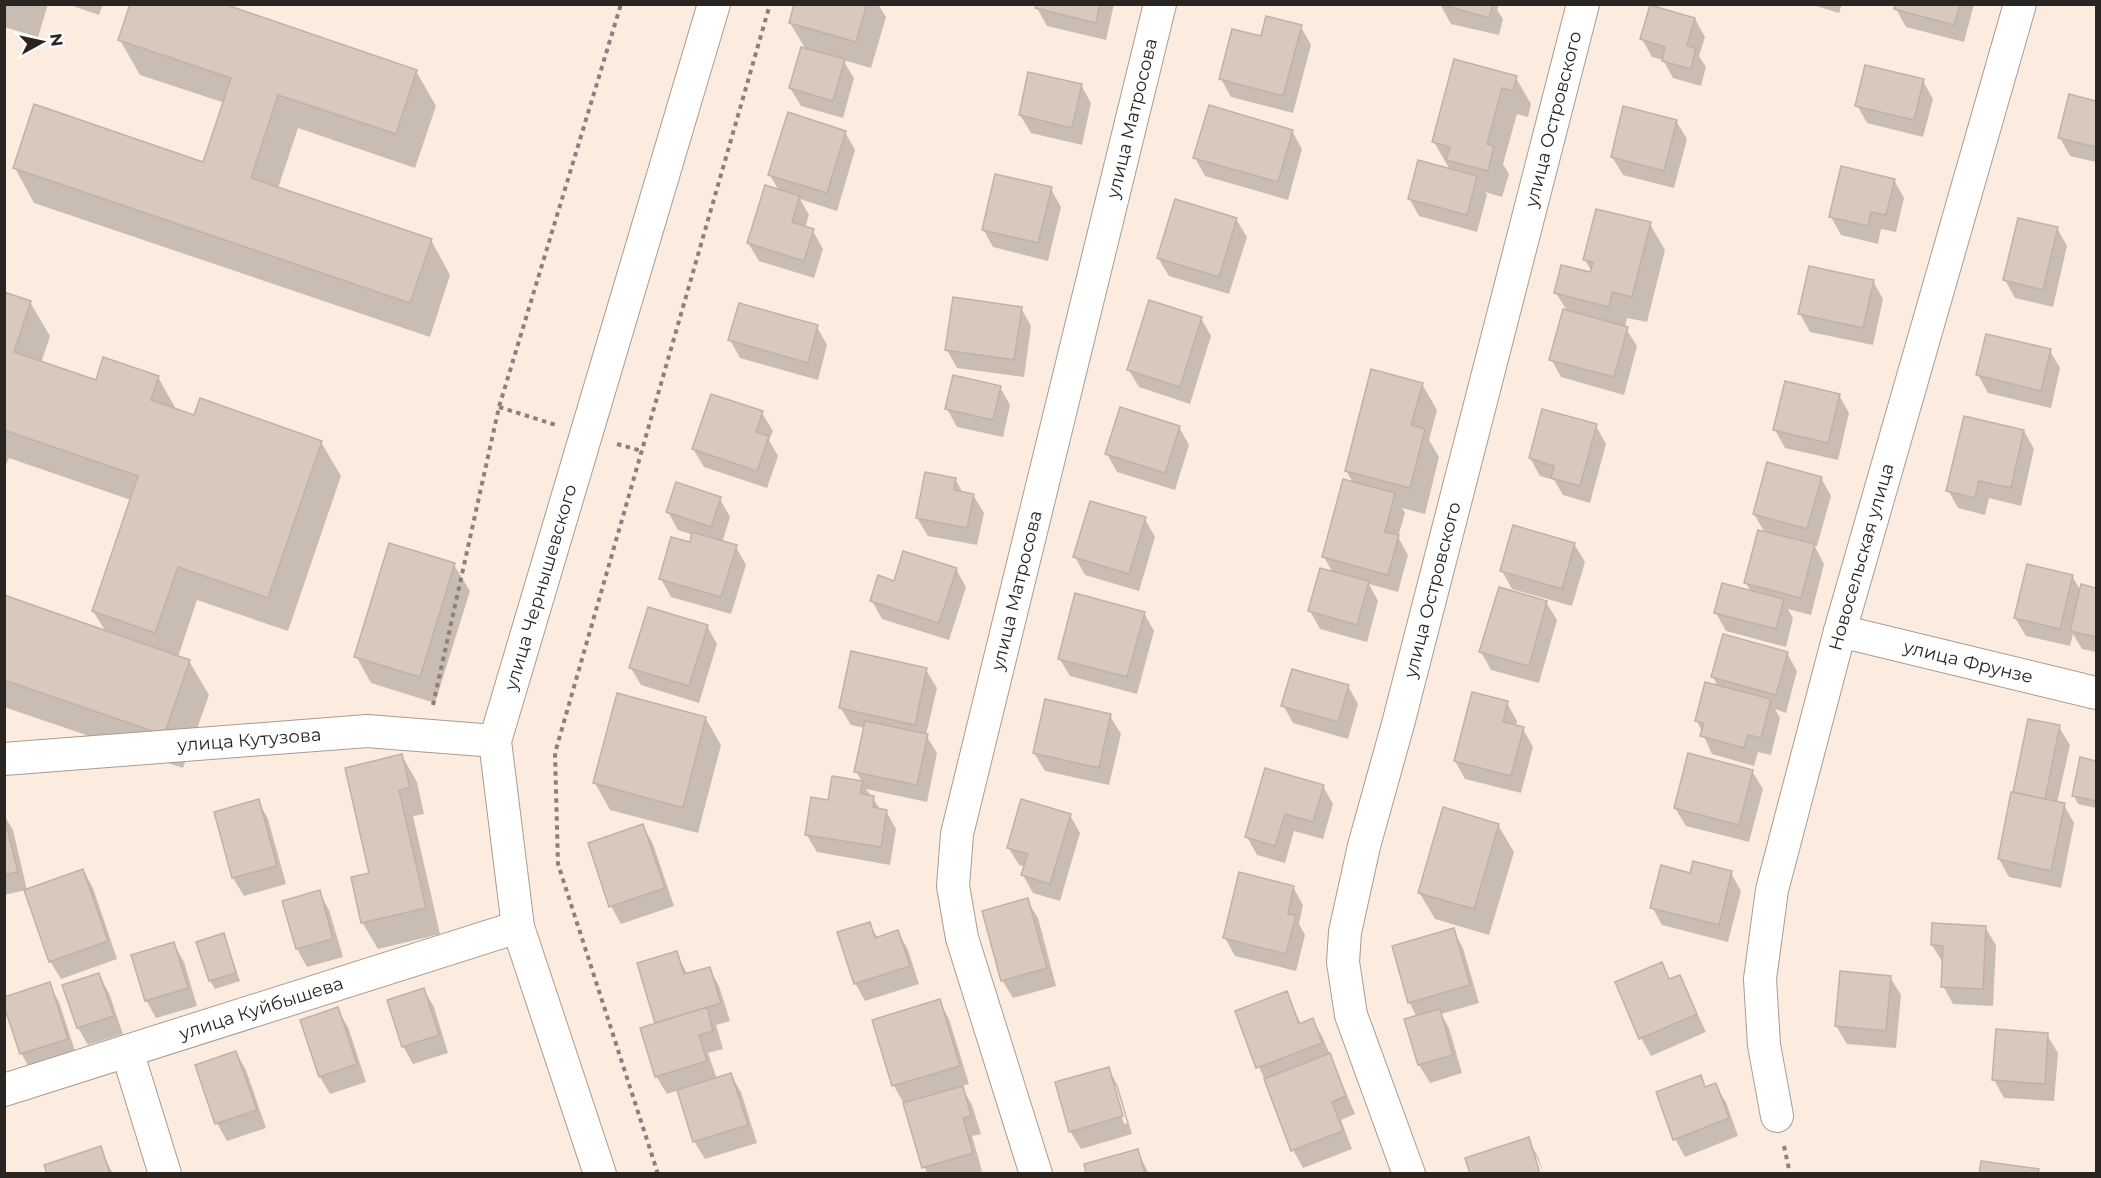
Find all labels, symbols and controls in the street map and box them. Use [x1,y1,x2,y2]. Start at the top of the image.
north arrow [12,12,72,72]
street label: улица Островского [1520,29,1587,211]
text: N [46,32,67,48]
street label: улица Матросова [1102,36,1162,202]
street label: Новосельская улица [1824,461,1899,653]
street label: улица Чернышевского [499,482,582,694]
street label: улица Островского [1399,500,1466,681]
street label: улица Матросова [986,508,1047,674]
street label: улица Фрунзе [1900,636,2035,688]
street label: улица Кутузова [176,724,322,757]
street label: улица Куйбышева [176,972,346,1045]

